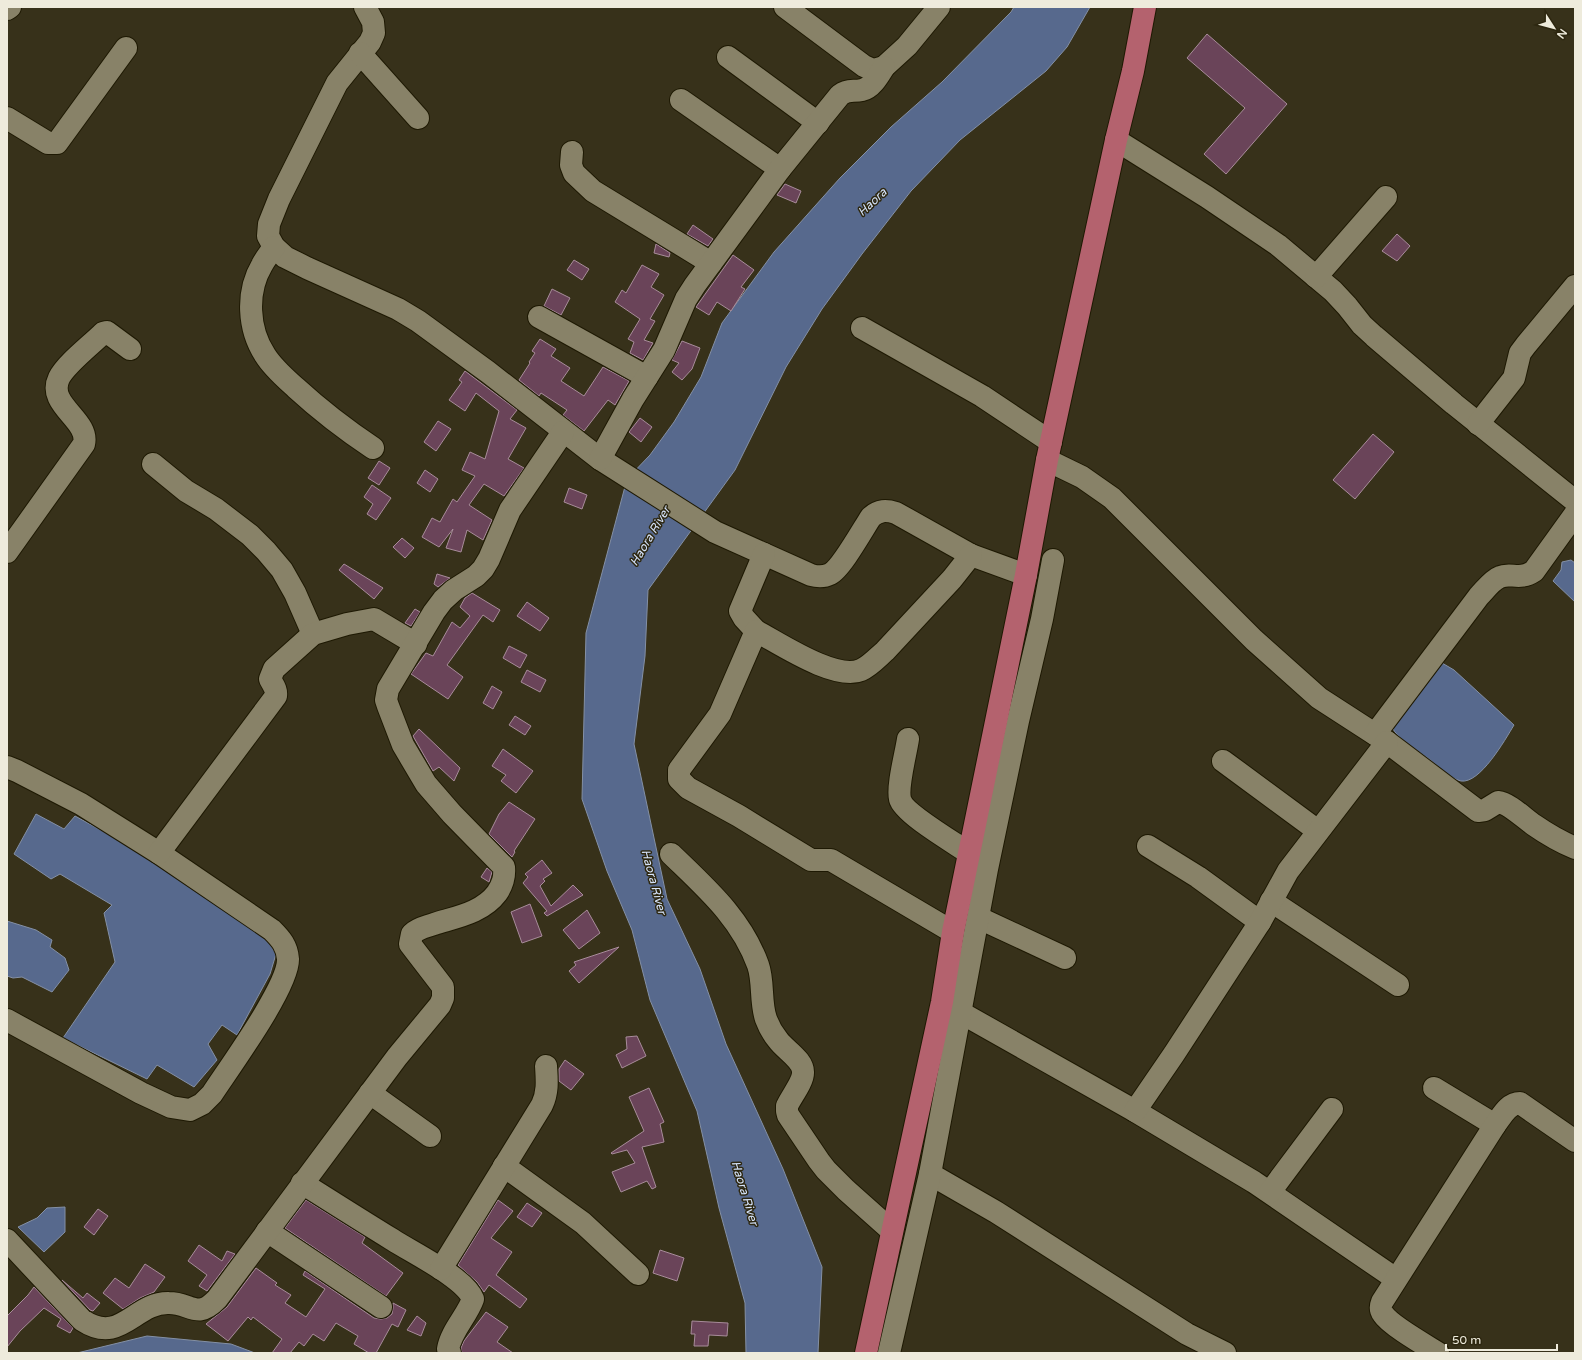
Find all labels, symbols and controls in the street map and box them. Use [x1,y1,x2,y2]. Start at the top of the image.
north arrow [1534,8,1574,48]
text: N [1554,26,1570,41]
water label: Haora [855,185,890,219]
water label: Haora River [627,503,674,568]
water label: Haora River [639,848,670,917]
water label: Haora River [729,1159,762,1228]
scale bar [1446,1326,1557,1352]
text: 50 m [1452,1333,1481,1347]

